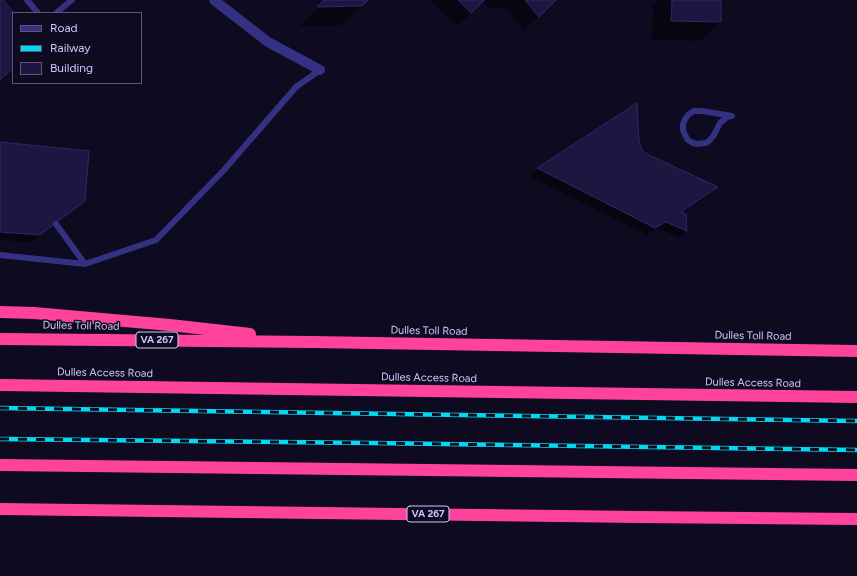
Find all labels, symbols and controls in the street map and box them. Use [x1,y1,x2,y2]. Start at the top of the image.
legend [12,12,142,84]
text: Road [50,21,78,35]
text: Railway [50,41,91,55]
text: Building [50,61,93,75]
street label: Dulles Toll Road [42,319,120,333]
street label: Dulles Toll Road [390,324,468,338]
street label: Dulles Toll Road [714,329,792,343]
road number: VA 267 [136,332,178,348]
street label: Dulles Access Road [57,366,153,380]
street label: Dulles Access Road [381,371,477,385]
street label: Dulles Access Road [705,376,801,390]
road number: VA 267 [407,506,449,522]

